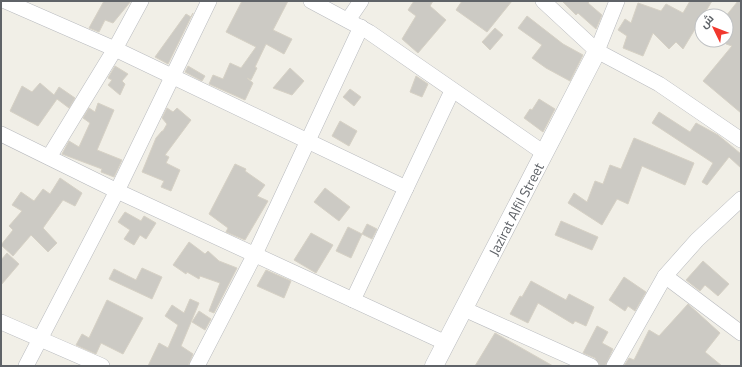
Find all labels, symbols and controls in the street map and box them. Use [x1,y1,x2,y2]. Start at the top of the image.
north arrow [694,8,734,48]
text: ش [696,11,717,32]
street label: Jazirat Alfil Street [483,159,548,259]

